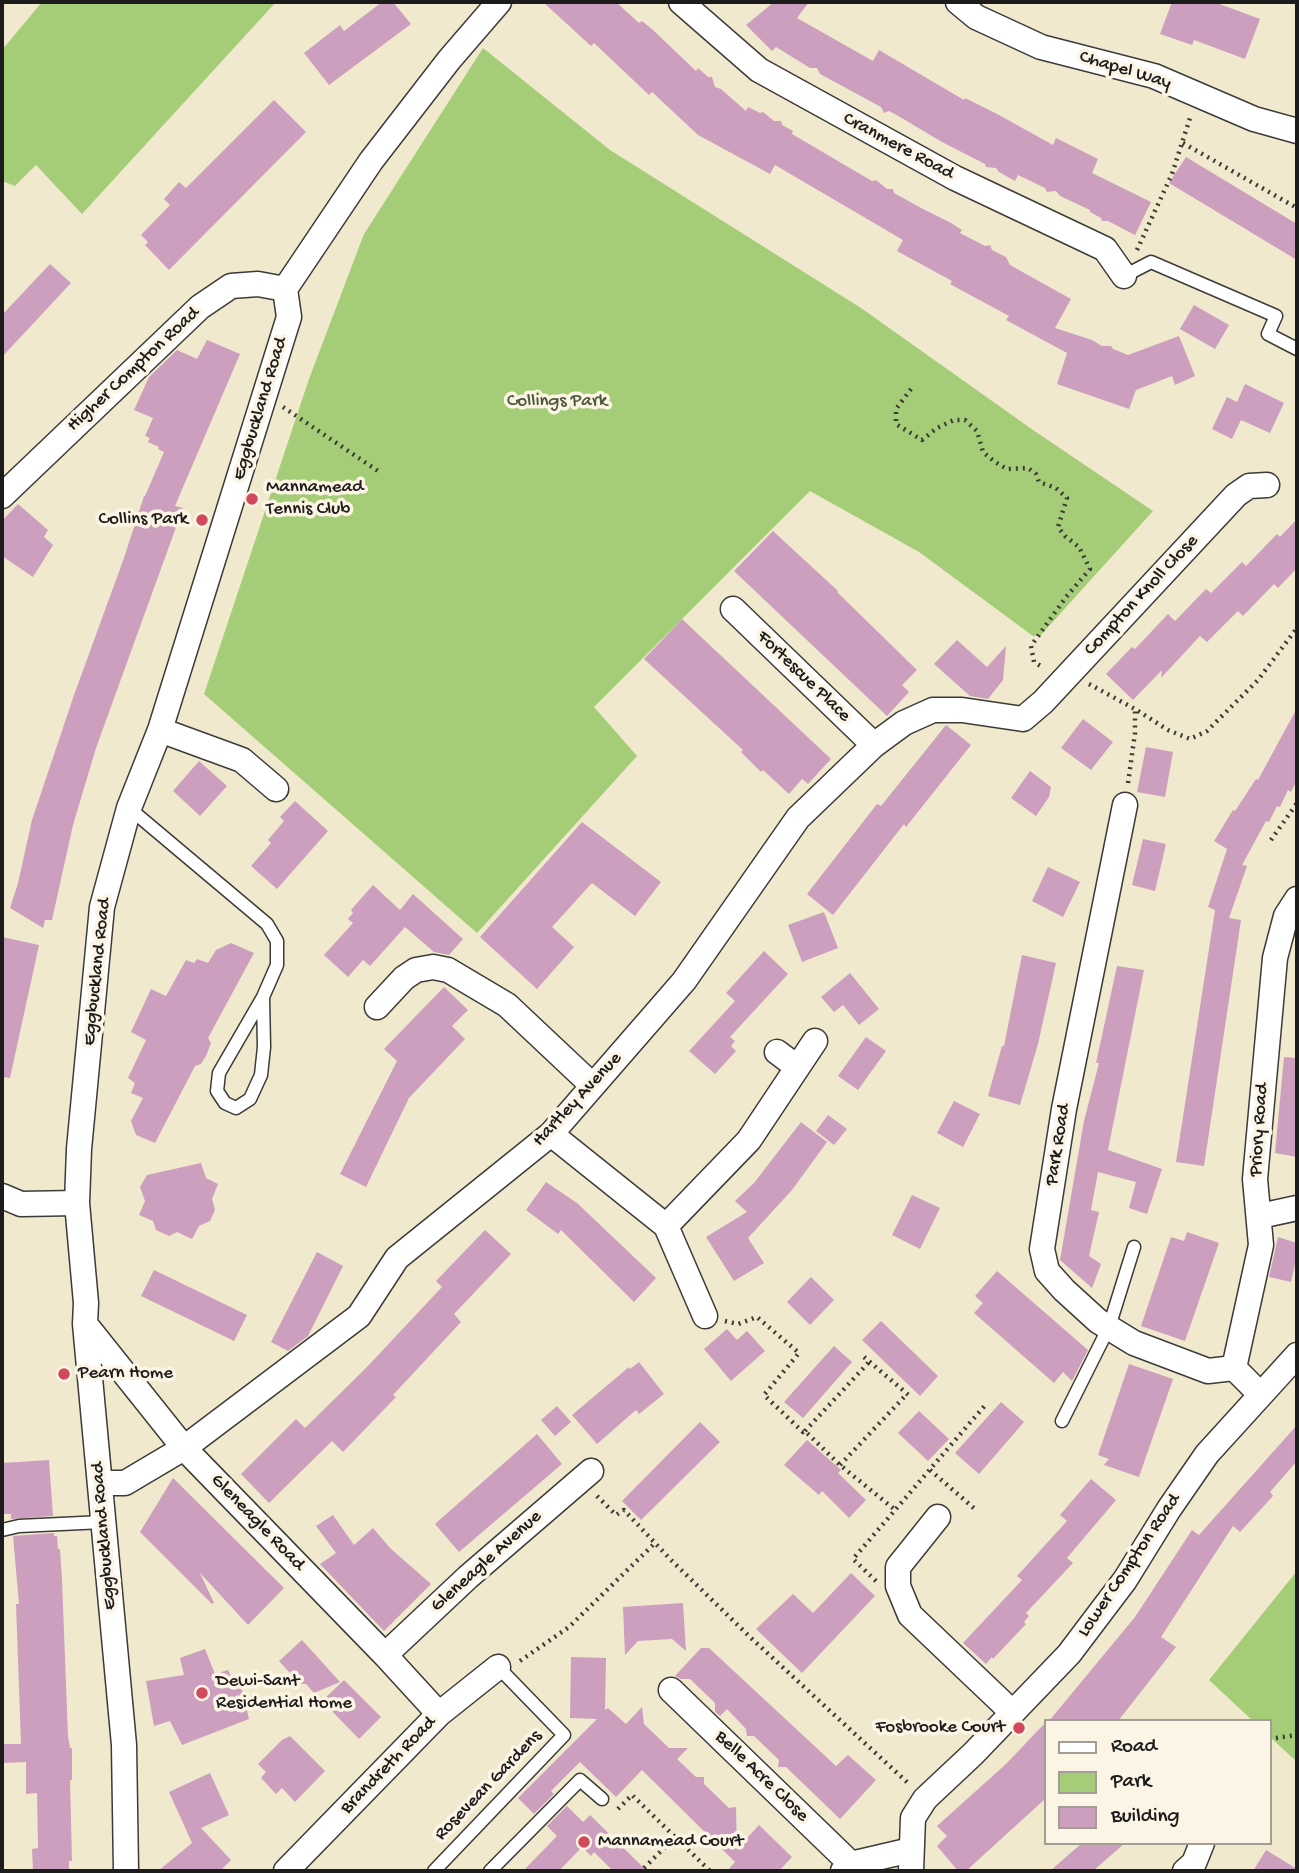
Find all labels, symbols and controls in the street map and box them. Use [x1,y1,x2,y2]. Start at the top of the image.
street label: Chapel Way [1076,46,1174,96]
street label: Cranmere Road [839,108,957,186]
street label: Higher Compton Road [63,303,205,437]
street label: Eggbuckland Road [228,335,294,483]
park label: Collings Park [507,391,607,413]
place label: Mannamead Tennis Club [266,477,363,521]
marker: Mannamead Tennis Club [244,491,260,507]
place label: Collins Park [99,509,188,531]
marker: Collins Park [194,512,210,528]
street label: Compton Knoll Close [1080,531,1204,661]
street label: Fortescue Place [751,626,855,728]
street label: Eggbuckland Road [79,897,117,1047]
street label: Hartley Avenue [528,1048,628,1152]
street label: Priory Road [1245,1083,1275,1177]
street label: Park Road [1041,1103,1077,1187]
place label: Pearn Home [78,1363,173,1385]
marker: Pearn Home [56,1366,72,1382]
street label: Eggbuckland Road [87,1461,123,1611]
street label: Gleneagle Road [205,1470,309,1576]
street label: Lower Compton Road [1074,1490,1186,1642]
street label: Gleneagle Avenue [427,1506,547,1618]
place label: Dewi-Sant Residential Home [216,1671,352,1715]
marker: Dewi-Sant Residential Home [194,1685,210,1701]
street label: Brandreth Road [336,1712,442,1820]
place label: Fosbrooke Court [876,1717,1005,1739]
legend [1044,1719,1271,1845]
marker: Fosbrooke Court [1011,1720,1027,1736]
street label: Rosevean Gardens [430,1726,548,1846]
street label: Belle Acre Close [709,1726,813,1828]
text: Road [1111,1735,1157,1760]
text: Park [1111,1770,1151,1795]
text: Building [1111,1805,1180,1830]
place label: Mannamead Court [598,1831,743,1853]
marker: Mannamead Court [576,1834,592,1850]

